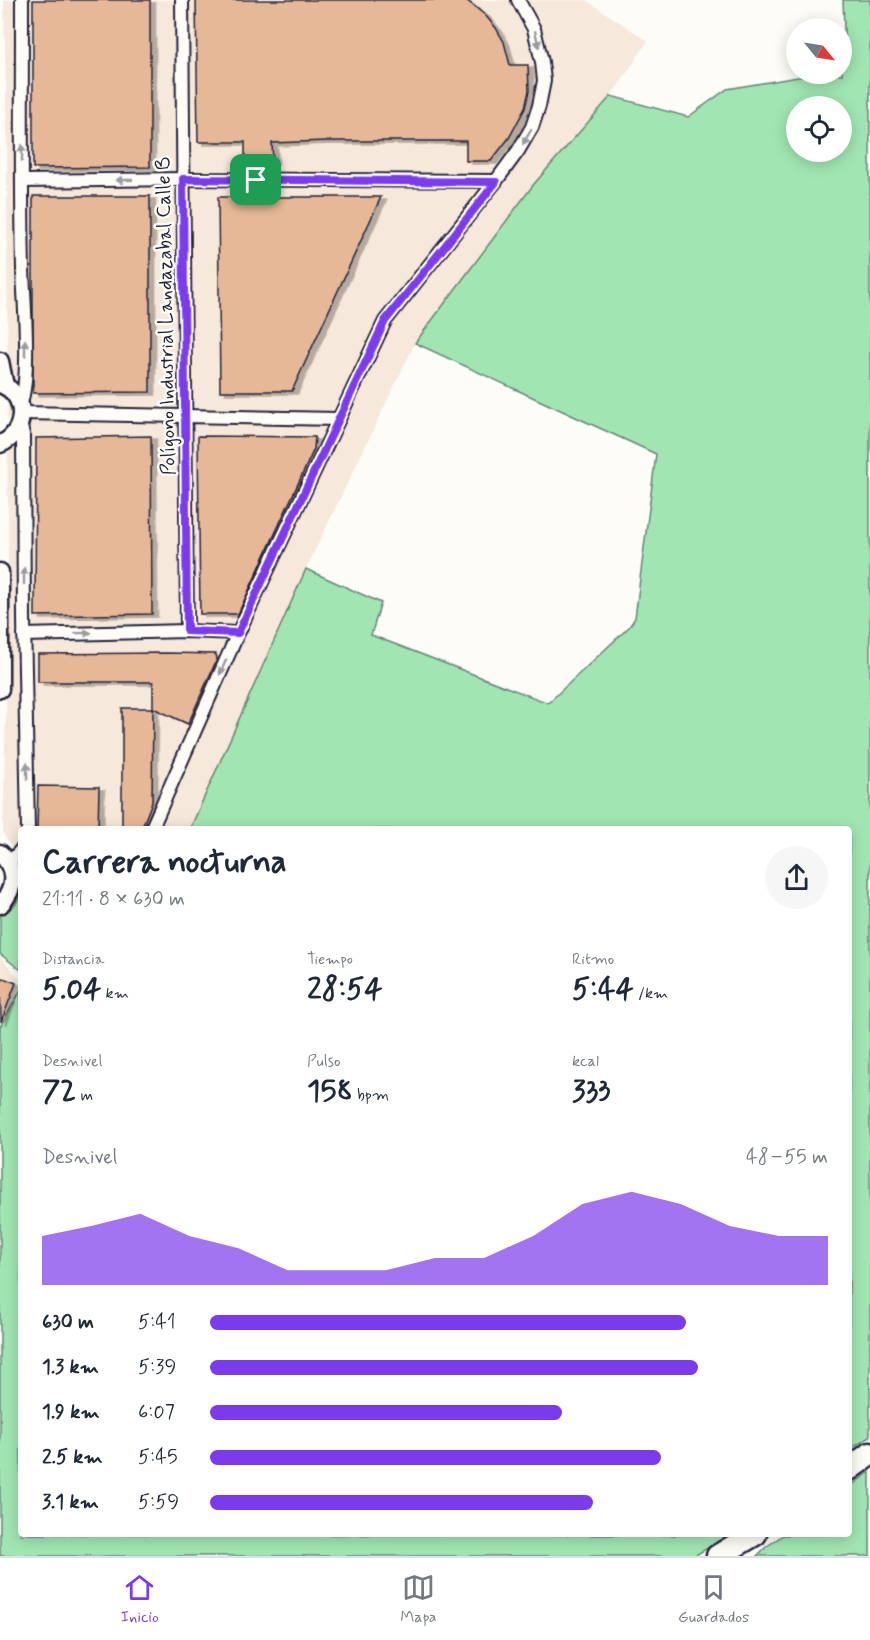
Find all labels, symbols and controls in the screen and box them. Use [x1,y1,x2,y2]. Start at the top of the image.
north arrow [786,18,852,84]
map controls [786,18,852,162]
one-way arrow [532,29,542,48]
button: locate [786,96,852,162]
one-way arrow [521,129,532,145]
one-way arrow [17,143,27,162]
pin [230,154,281,205]
street label: Polígono Industrial Landazabal Calle B [150,156,183,476]
icon: arrive [239,163,272,196]
one-way arrow [115,175,134,185]
one-way arrow [20,338,30,357]
one-way arrow [19,567,29,586]
one-way arrow [73,628,92,638]
one-way arrow [218,659,228,677]
one-way arrow [22,762,32,781]
text: Carrera nocturna [42,841,287,885]
button: share [765,846,828,909]
text: 21:11 · 8 × 630 m [42,886,185,913]
text: Distancia [42,949,104,970]
text: Tiempo [307,949,353,970]
text: Ritmo [572,949,614,970]
text: 5.04 [42,970,101,1009]
text: 28:54 [307,970,382,1009]
text: 5:44 [572,970,634,1009]
text: km [101,983,129,1004]
text: /km [634,983,668,1004]
text: Desnivel [42,1051,102,1072]
text: Pulso [307,1051,341,1072]
text: kcal [572,1051,599,1072]
text: 72 [42,1072,76,1111]
text: 158 [307,1072,353,1111]
text: 333 [572,1072,611,1111]
text: m [76,1085,93,1106]
text: bpm [353,1085,389,1106]
text: Desnivel [42,1144,117,1171]
text: 48–55 m [746,1144,828,1171]
text: 630 m [42,1309,94,1336]
text: 5:41 [138,1309,176,1336]
text: 1.3 km [42,1354,99,1381]
text: 5:39 [138,1354,176,1381]
text: 1.9 km [42,1399,100,1426]
text: 6:07 [138,1399,175,1426]
text: 2.5 km [42,1444,103,1471]
text: 5:45 [138,1444,178,1471]
text: 3.1 km [42,1489,99,1516]
text: 5:59 [138,1489,179,1516]
tab: Inicio [121,1571,159,1628]
tab: Mapa [400,1571,437,1628]
tab: Guardados [678,1571,749,1628]

